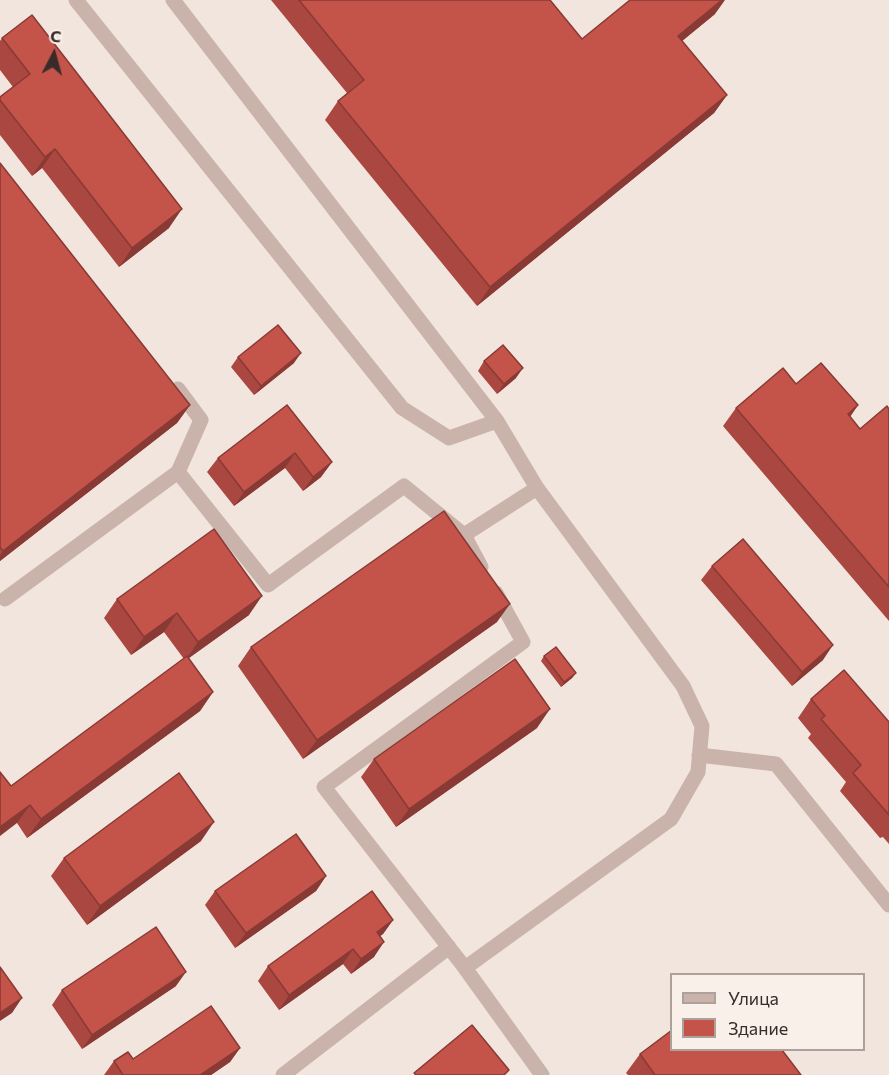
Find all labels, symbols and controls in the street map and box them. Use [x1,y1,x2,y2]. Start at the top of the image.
north arrow [24,24,84,84]
text: С [50,26,62,46]
legend [670,973,865,1051]
text: Улица [728,987,779,1009]
text: Здание [728,1017,788,1039]

